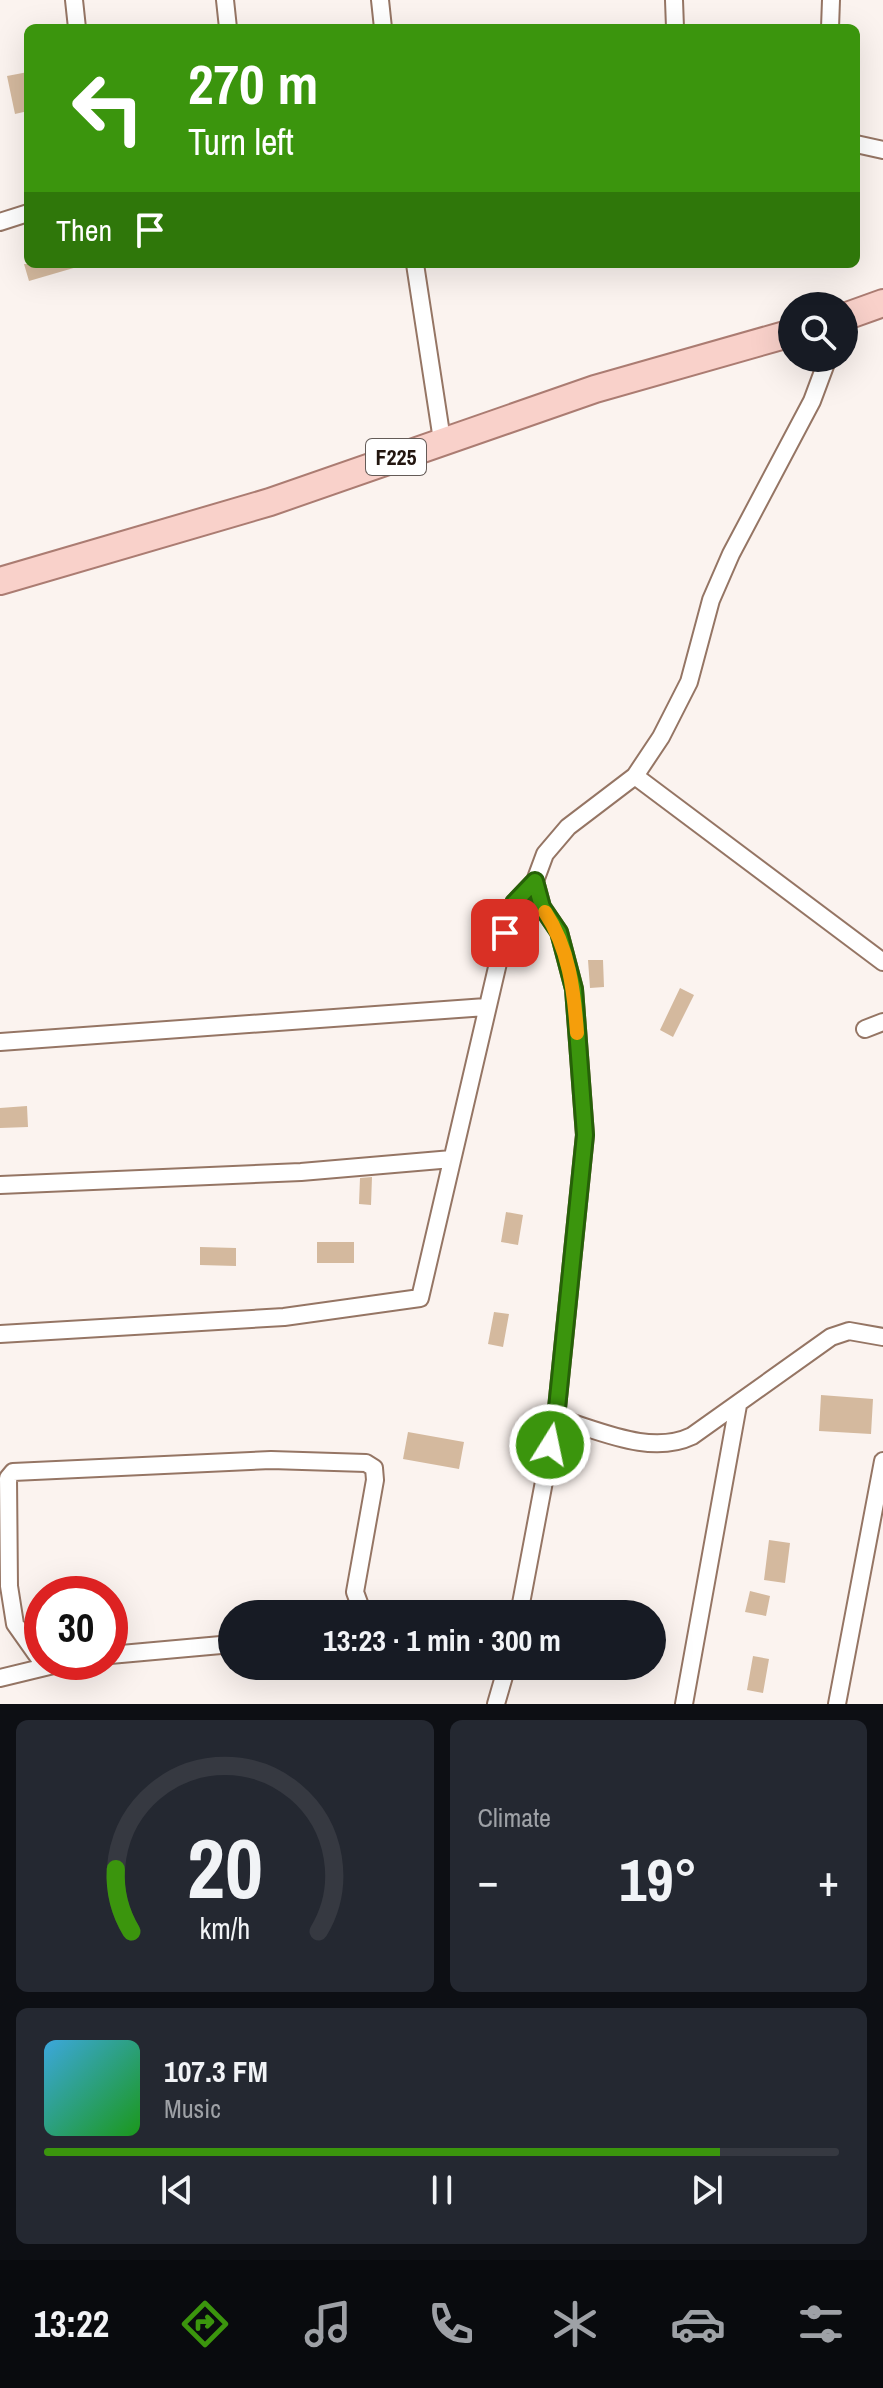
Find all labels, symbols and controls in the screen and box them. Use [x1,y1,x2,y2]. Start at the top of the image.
text: 270 m [188,46,318,121]
icon: left [56,56,160,160]
text: Turn left [188,118,294,166]
icon: arrive [128,208,172,252]
text: Then [56,210,112,250]
map controls [778,292,858,372]
button: search [778,292,858,372]
road number: F225 [366,439,426,475]
pin [471,899,539,967]
icon: arrive [483,911,527,955]
position arrow [508,1403,592,1487]
speed limit sign: 30 [24,1576,128,1680]
text: 13:23 · 1 min · 300 m [323,1620,561,1660]
text: Climate [478,1800,551,1835]
text: 20 [187,1812,263,1924]
text: 19° [619,1839,698,1920]
text: − [478,1850,499,1910]
text: + [818,1850,839,1910]
text: km/h [199,1909,250,1948]
text: 107.3 FM [164,2051,268,2091]
text: Music [164,2091,221,2126]
icon: previous [155,2168,199,2212]
icon: pause [420,2168,464,2212]
icon: next [685,2168,729,2212]
icon: directions [177,2296,233,2352]
icon: music [300,2296,356,2352]
icon: phone [423,2296,479,2352]
icon: climate [547,2296,603,2352]
icon: car [670,2296,726,2352]
icon: filters [793,2296,849,2352]
text: 13:22 [34,2300,109,2348]

